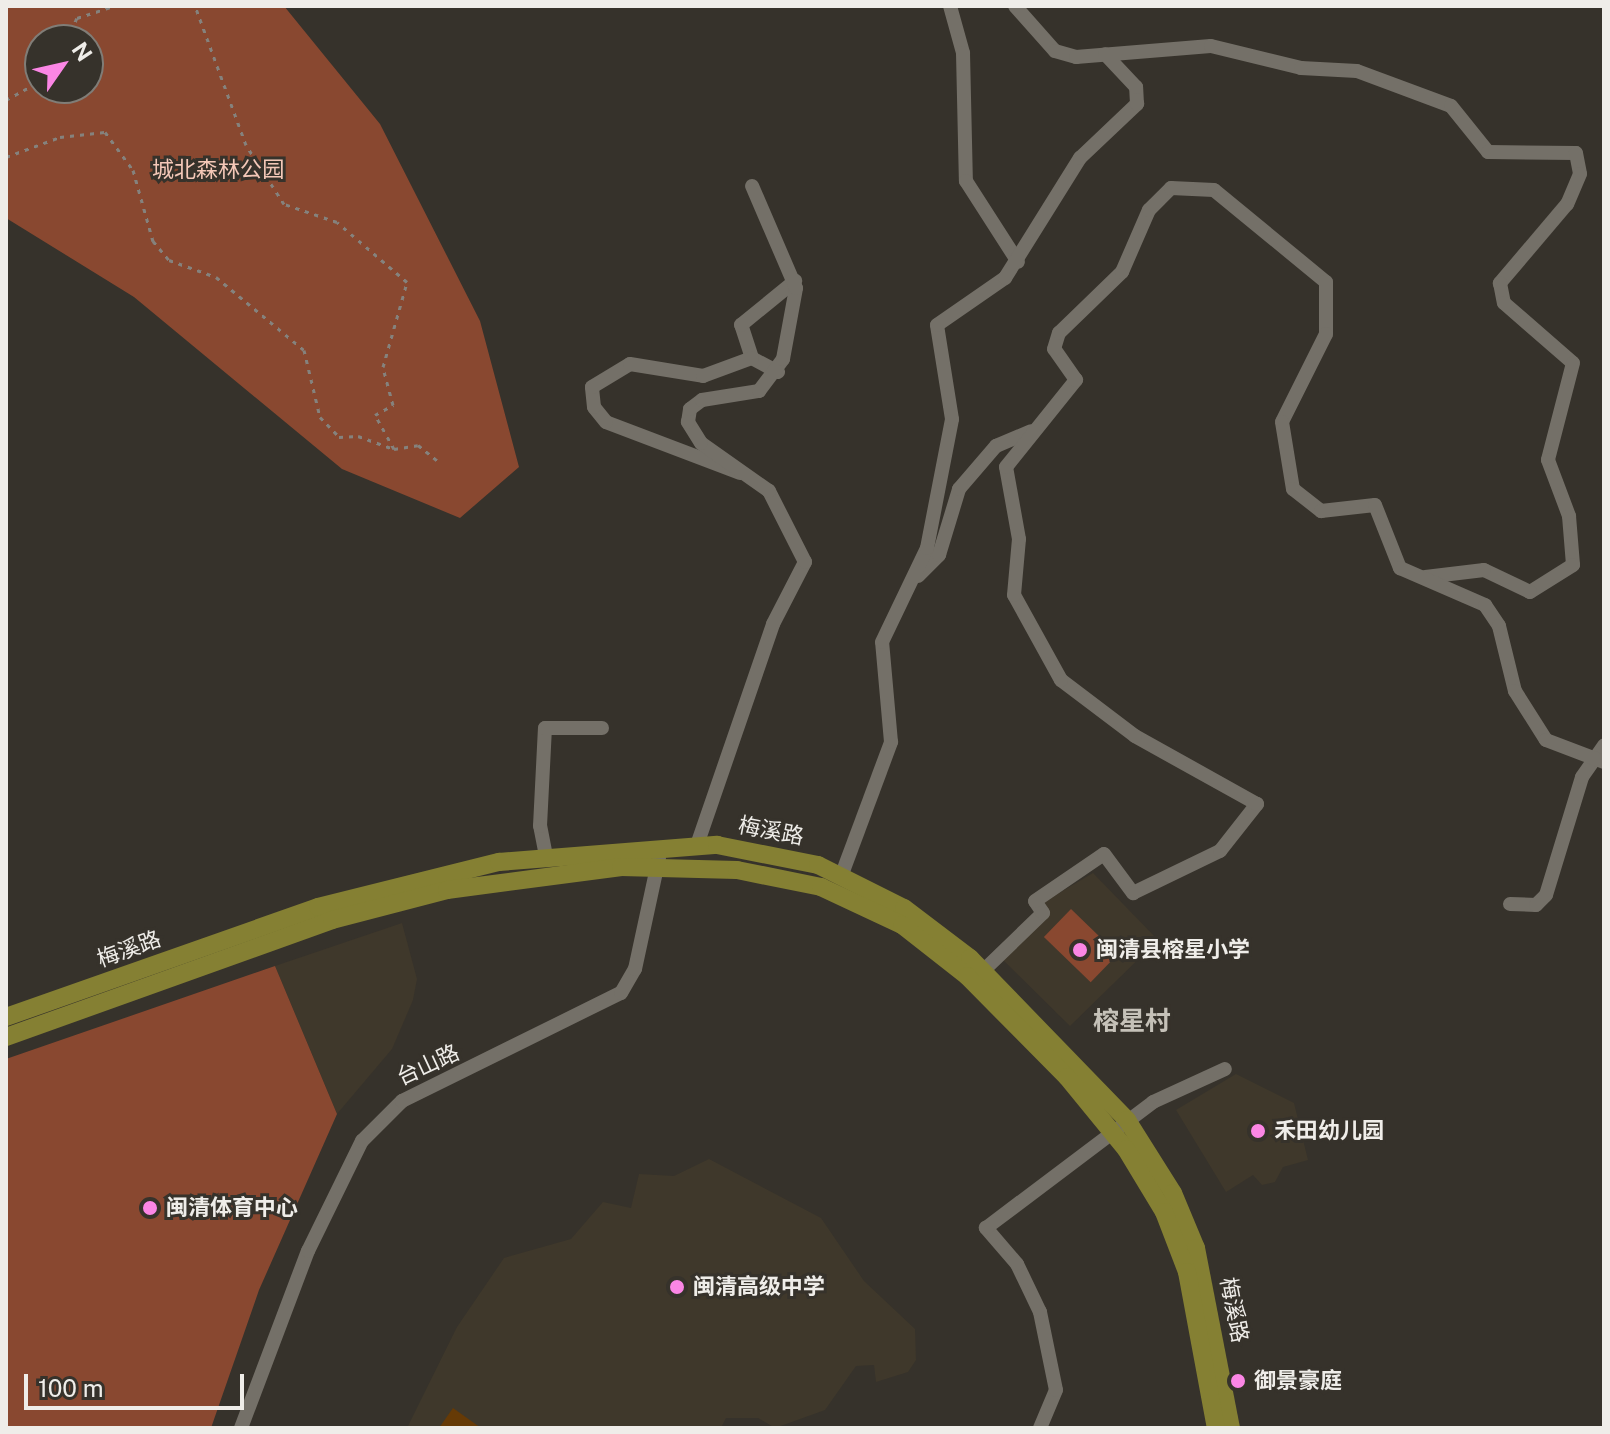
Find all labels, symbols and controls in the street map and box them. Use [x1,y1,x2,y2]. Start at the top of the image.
north arrow [24,24,104,104]
text: N [67,37,98,66]
park label: 城北森林公园 [152,157,284,183]
street label: 梅溪路 [736,812,806,850]
street label: 梅溪路 [93,925,165,973]
place label: 闽清县榕星小学 [1096,937,1250,963]
marker: 闽清县榕星小学 [1071,941,1089,959]
district label: 榕星村 [1093,1005,1171,1037]
street label: 台山路 [393,1039,463,1091]
place label: 禾田幼儿园 [1274,1118,1384,1144]
marker: 禾田幼儿园 [1249,1122,1267,1140]
place label: 闽清体育中心 [166,1195,298,1221]
marker: 闽清体育中心 [141,1199,159,1217]
place label: 闽清高级中学 [693,1274,825,1300]
street label: 梅溪路 [1215,1275,1253,1345]
marker: 闽清高级中学 [668,1278,686,1296]
scale bar [28,1358,248,1408]
place label: 御景豪庭 [1254,1368,1342,1394]
marker: 御景豪庭 [1229,1372,1247,1390]
text: 100 m [38,1374,104,1402]

